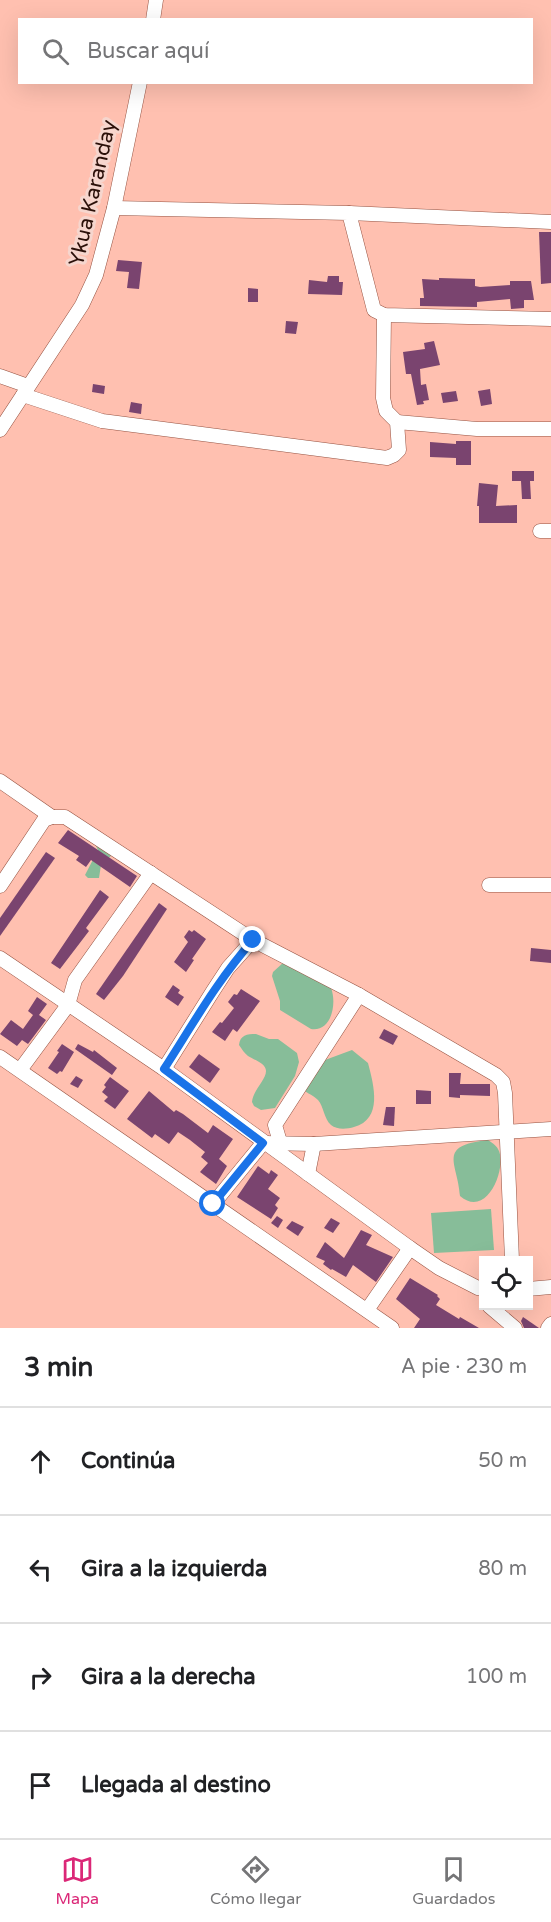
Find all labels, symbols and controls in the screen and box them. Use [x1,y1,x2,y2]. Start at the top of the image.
search box [18,18,533,84]
icon: search [39,35,72,68]
text: Buscar aquí [87,38,209,64]
street label: Ykua Karanday [64,117,122,269]
route end [239,926,265,952]
route start [199,1190,225,1216]
map controls [479,1256,533,1310]
button: locate [479,1256,533,1310]
text: 3 min [24,1352,93,1383]
text: A pie · 230 m [401,1355,527,1379]
icon: ahead [24,1445,57,1478]
text: Continúa [81,1448,175,1474]
text: 50 m [478,1449,527,1473]
icon: left [24,1553,57,1586]
text: Gira a la izquierda [81,1556,267,1582]
text: 80 m [478,1557,527,1581]
icon: right [24,1661,57,1694]
text: Gira a la derecha [81,1664,256,1690]
text: 100 m [466,1665,527,1689]
icon: arrive [24,1769,57,1802]
text: Llegada al destino [81,1772,271,1798]
tab: Mapa [55,1853,99,1909]
tab: Cómo llegar [210,1853,301,1909]
tab: Guardados [412,1853,496,1909]

